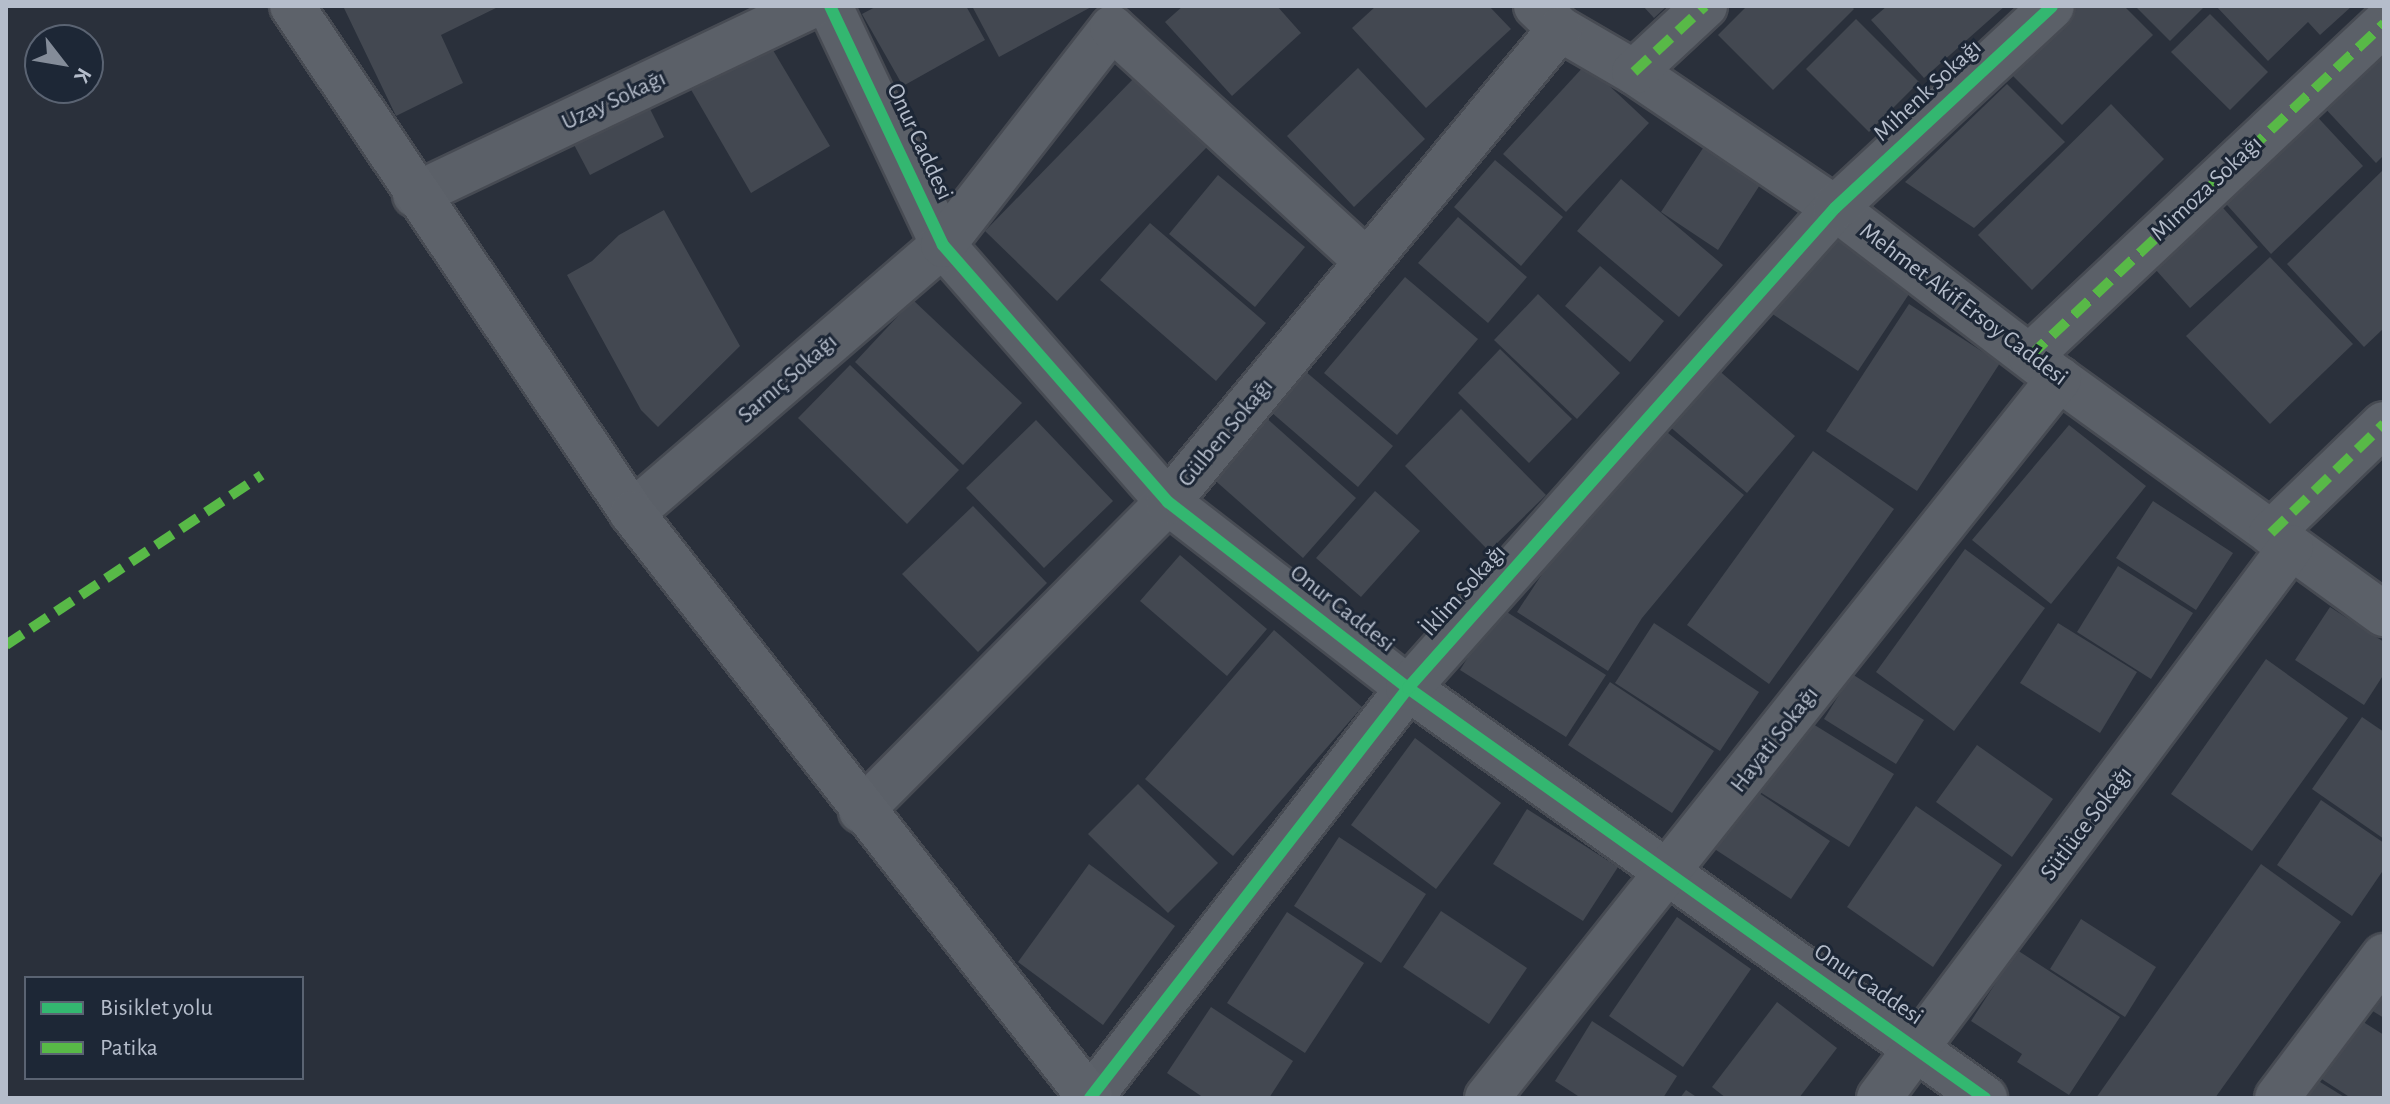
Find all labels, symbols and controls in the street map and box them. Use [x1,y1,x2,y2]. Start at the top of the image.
north arrow [24,24,104,104]
street label: Mihenk Sokağı [1868,34,1988,148]
text: K [70,64,96,87]
street label: Uzay Sokağı [557,64,671,138]
street label: Onur Caddesi [879,79,959,205]
street label: Mimoza Sokağı [2145,130,2269,248]
street label: Mehmet Akif Ersoy Caddesi [1853,217,2073,393]
street label: Sarnıç Sokağı [732,328,844,430]
street label: Gülben Sokağı [1172,373,1280,493]
street label: İklim Sokağı [1415,539,1513,643]
street label: Onur Caddesi [1284,559,1400,659]
street label: Hayati Sokağı [1725,681,1825,799]
street label: Sütlüce Sokağı [2035,761,2139,887]
street label: Onur Caddesi [1808,938,1928,1032]
legend [24,976,304,1080]
text: Bisiklet yolu [100,996,213,1020]
text: Patika [100,1036,158,1060]

